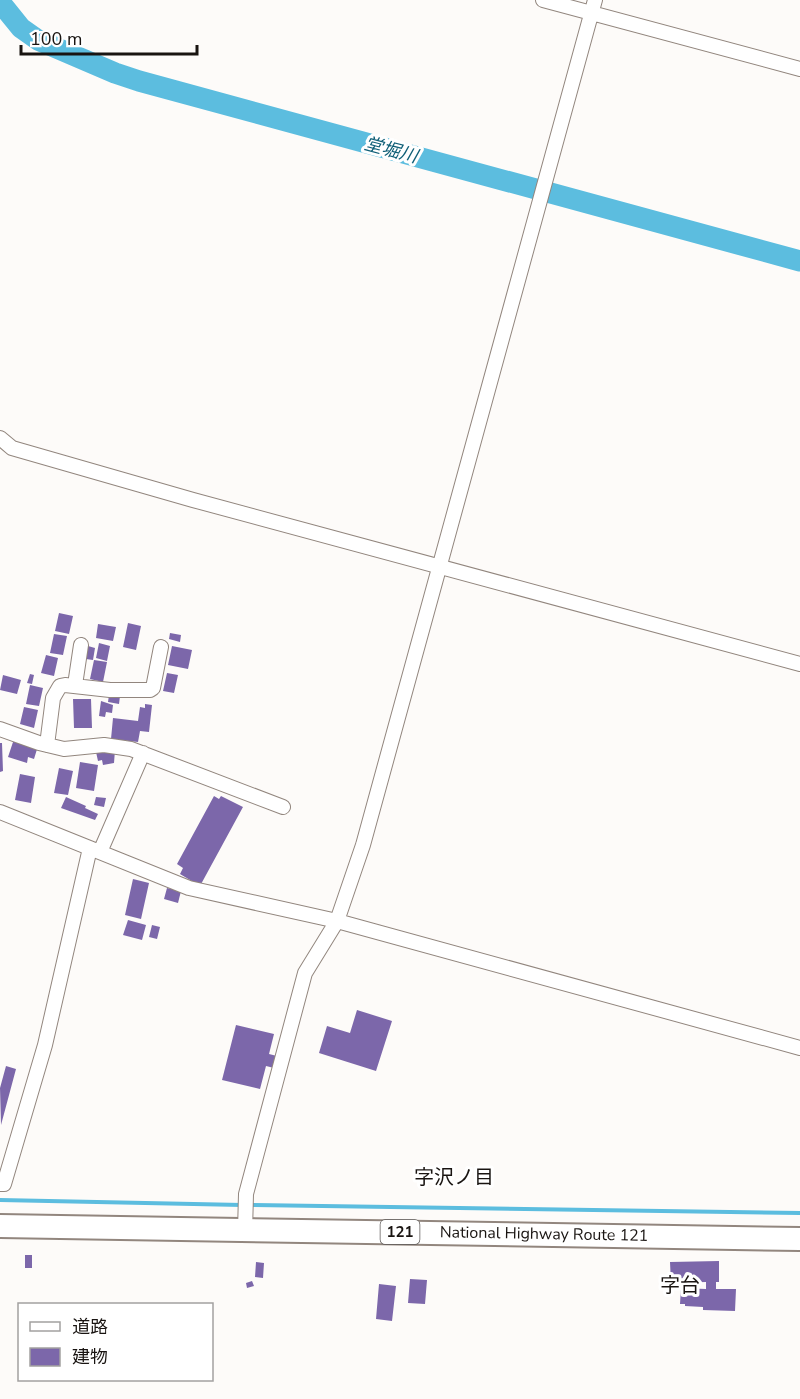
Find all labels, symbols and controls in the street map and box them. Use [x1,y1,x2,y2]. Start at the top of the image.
scale bar [21,18,196,56]
text: 100 m [30,27,82,51]
water label: 堂堀川 [362,131,422,169]
district label: 字沢ノ目 [414,1164,494,1191]
road number: 121 [380,1220,420,1244]
street label: National Highway Route 121 [440,1221,648,1247]
district label: 字台 [660,1272,700,1299]
legend [18,1303,213,1381]
text: 道路 [72,1315,108,1339]
text: 建物 [72,1345,108,1369]

